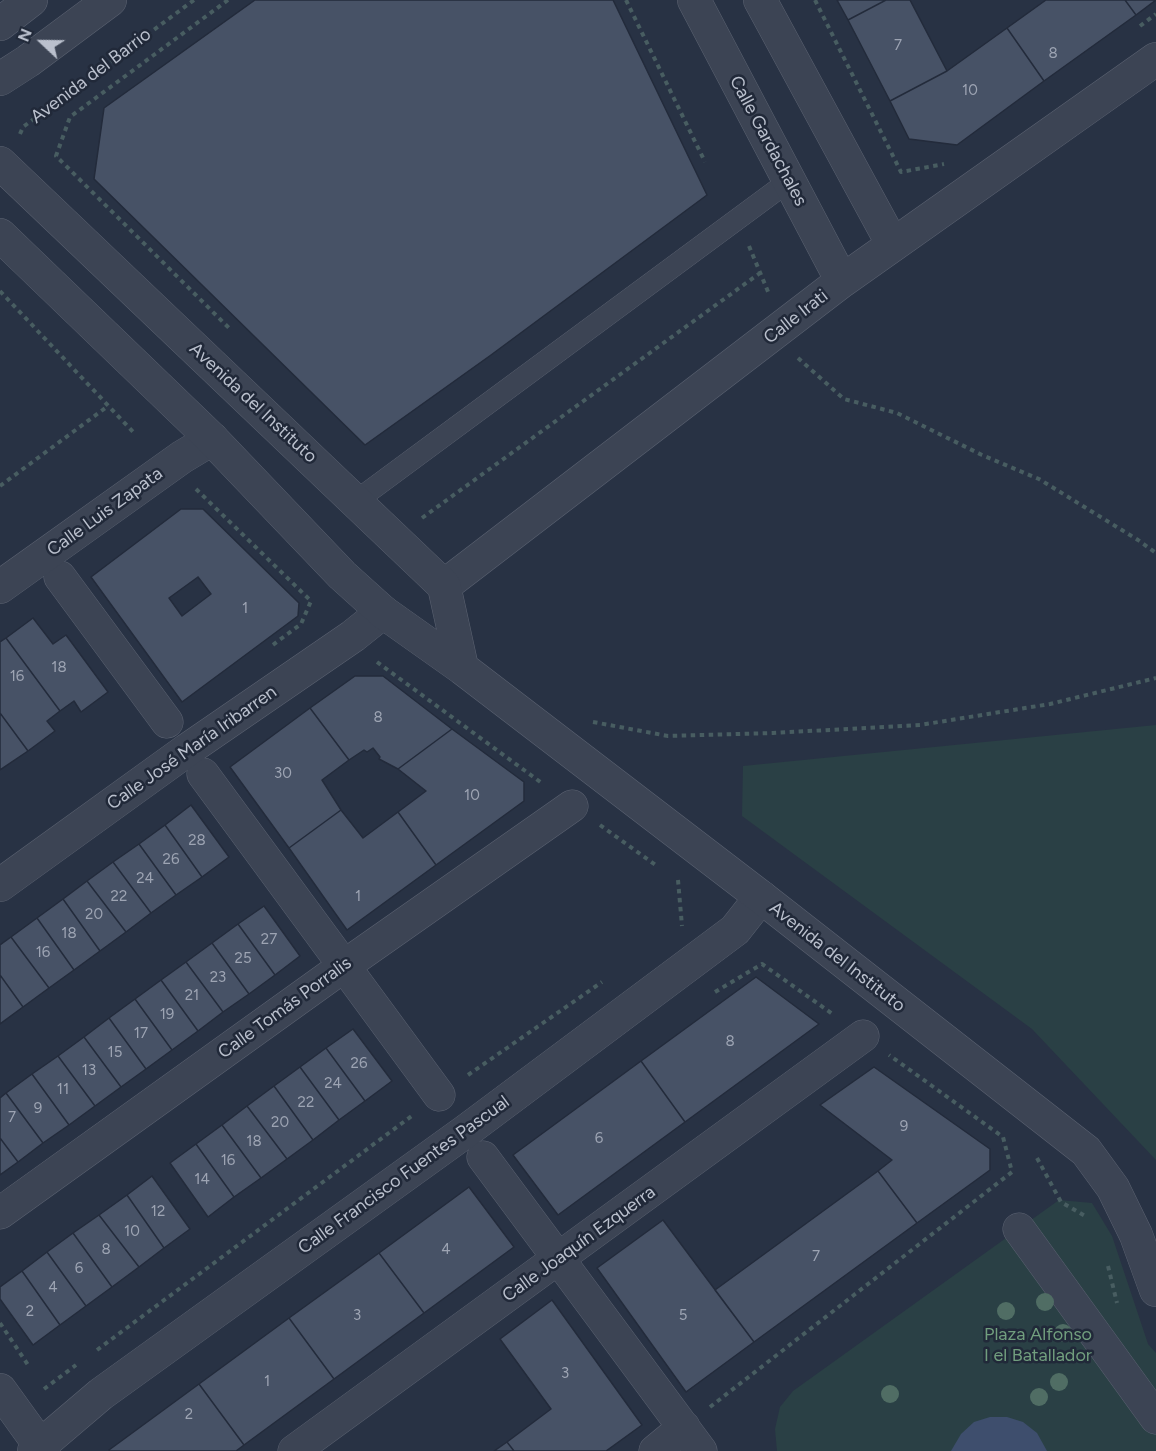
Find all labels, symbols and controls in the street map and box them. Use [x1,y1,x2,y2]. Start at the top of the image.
north arrow [12,12,72,72]
street label: Avenida del Barrio [27,24,155,128]
text: N [14,26,36,44]
house number: 7 [894,37,902,55]
house number: 8 [1048,45,1058,63]
street label: Calle Gardachales [725,72,811,210]
house number: 10 [962,82,978,100]
street label: Calle Irati [760,285,832,349]
street label: Avenida del Instituto [185,338,321,468]
street label: Calle Luis Zapata [43,463,167,561]
house number: 1 [242,600,248,618]
house number: 18 [51,659,67,677]
house number: 16 [10,668,24,686]
street label: Calle José María Iribarren [103,681,281,815]
house number: 8 [373,709,383,727]
house number: 30 [274,765,292,783]
house number: 10 [464,787,480,805]
house number: 28 [188,832,206,850]
house number: 26 [163,851,179,869]
house number: 24 [136,870,154,888]
house number: 22 [111,888,127,906]
house number: 1 [355,888,361,906]
street label: Avenida del Instituto [765,897,909,1017]
house number: 20 [85,906,103,924]
house number: 18 [61,925,77,943]
house number: 27 [261,931,277,949]
house number: 16 [36,944,50,962]
house number: 25 [234,950,252,968]
street label: Calle Tomás Porralis [214,952,356,1064]
house number: 23 [210,969,226,987]
house number: 21 [185,987,199,1005]
house number: 19 [160,1006,174,1024]
house number: 17 [134,1025,148,1043]
house number: 8 [725,1033,735,1051]
house number: 15 [108,1044,122,1062]
house number: 26 [351,1055,367,1073]
house number: 13 [82,1062,96,1080]
house number: 24 [324,1075,342,1093]
house number: 11 [57,1081,69,1099]
street label: Calle Francisco Fuentes Pascual [294,1091,514,1259]
house number: 22 [298,1094,314,1112]
house number: 9 [34,1100,42,1118]
house number: 7 [8,1109,16,1127]
house number: 20 [271,1114,289,1132]
house number: 9 [900,1118,908,1136]
house number: 6 [595,1130,603,1148]
house number: 18 [246,1133,262,1151]
house number: 16 [221,1152,235,1170]
house number: 14 [194,1171,210,1189]
street label: Calle Joaquín Ezquerra [498,1181,660,1307]
house number: 12 [151,1203,165,1221]
house number: 10 [124,1223,140,1241]
house number: 8 [101,1241,111,1259]
house number: 4 [441,1241,451,1259]
house number: 7 [812,1248,820,1266]
house number: 6 [75,1260,83,1278]
house number: 4 [48,1279,58,1297]
house number: 2 [26,1303,34,1321]
house number: 3 [353,1307,361,1325]
house number: 5 [679,1307,687,1325]
park label: Plaza Alfonso I el Batallador [984,1324,1092,1366]
house number: 3 [561,1365,569,1383]
house number: 1 [264,1373,270,1391]
house number: 2 [185,1406,193,1424]

